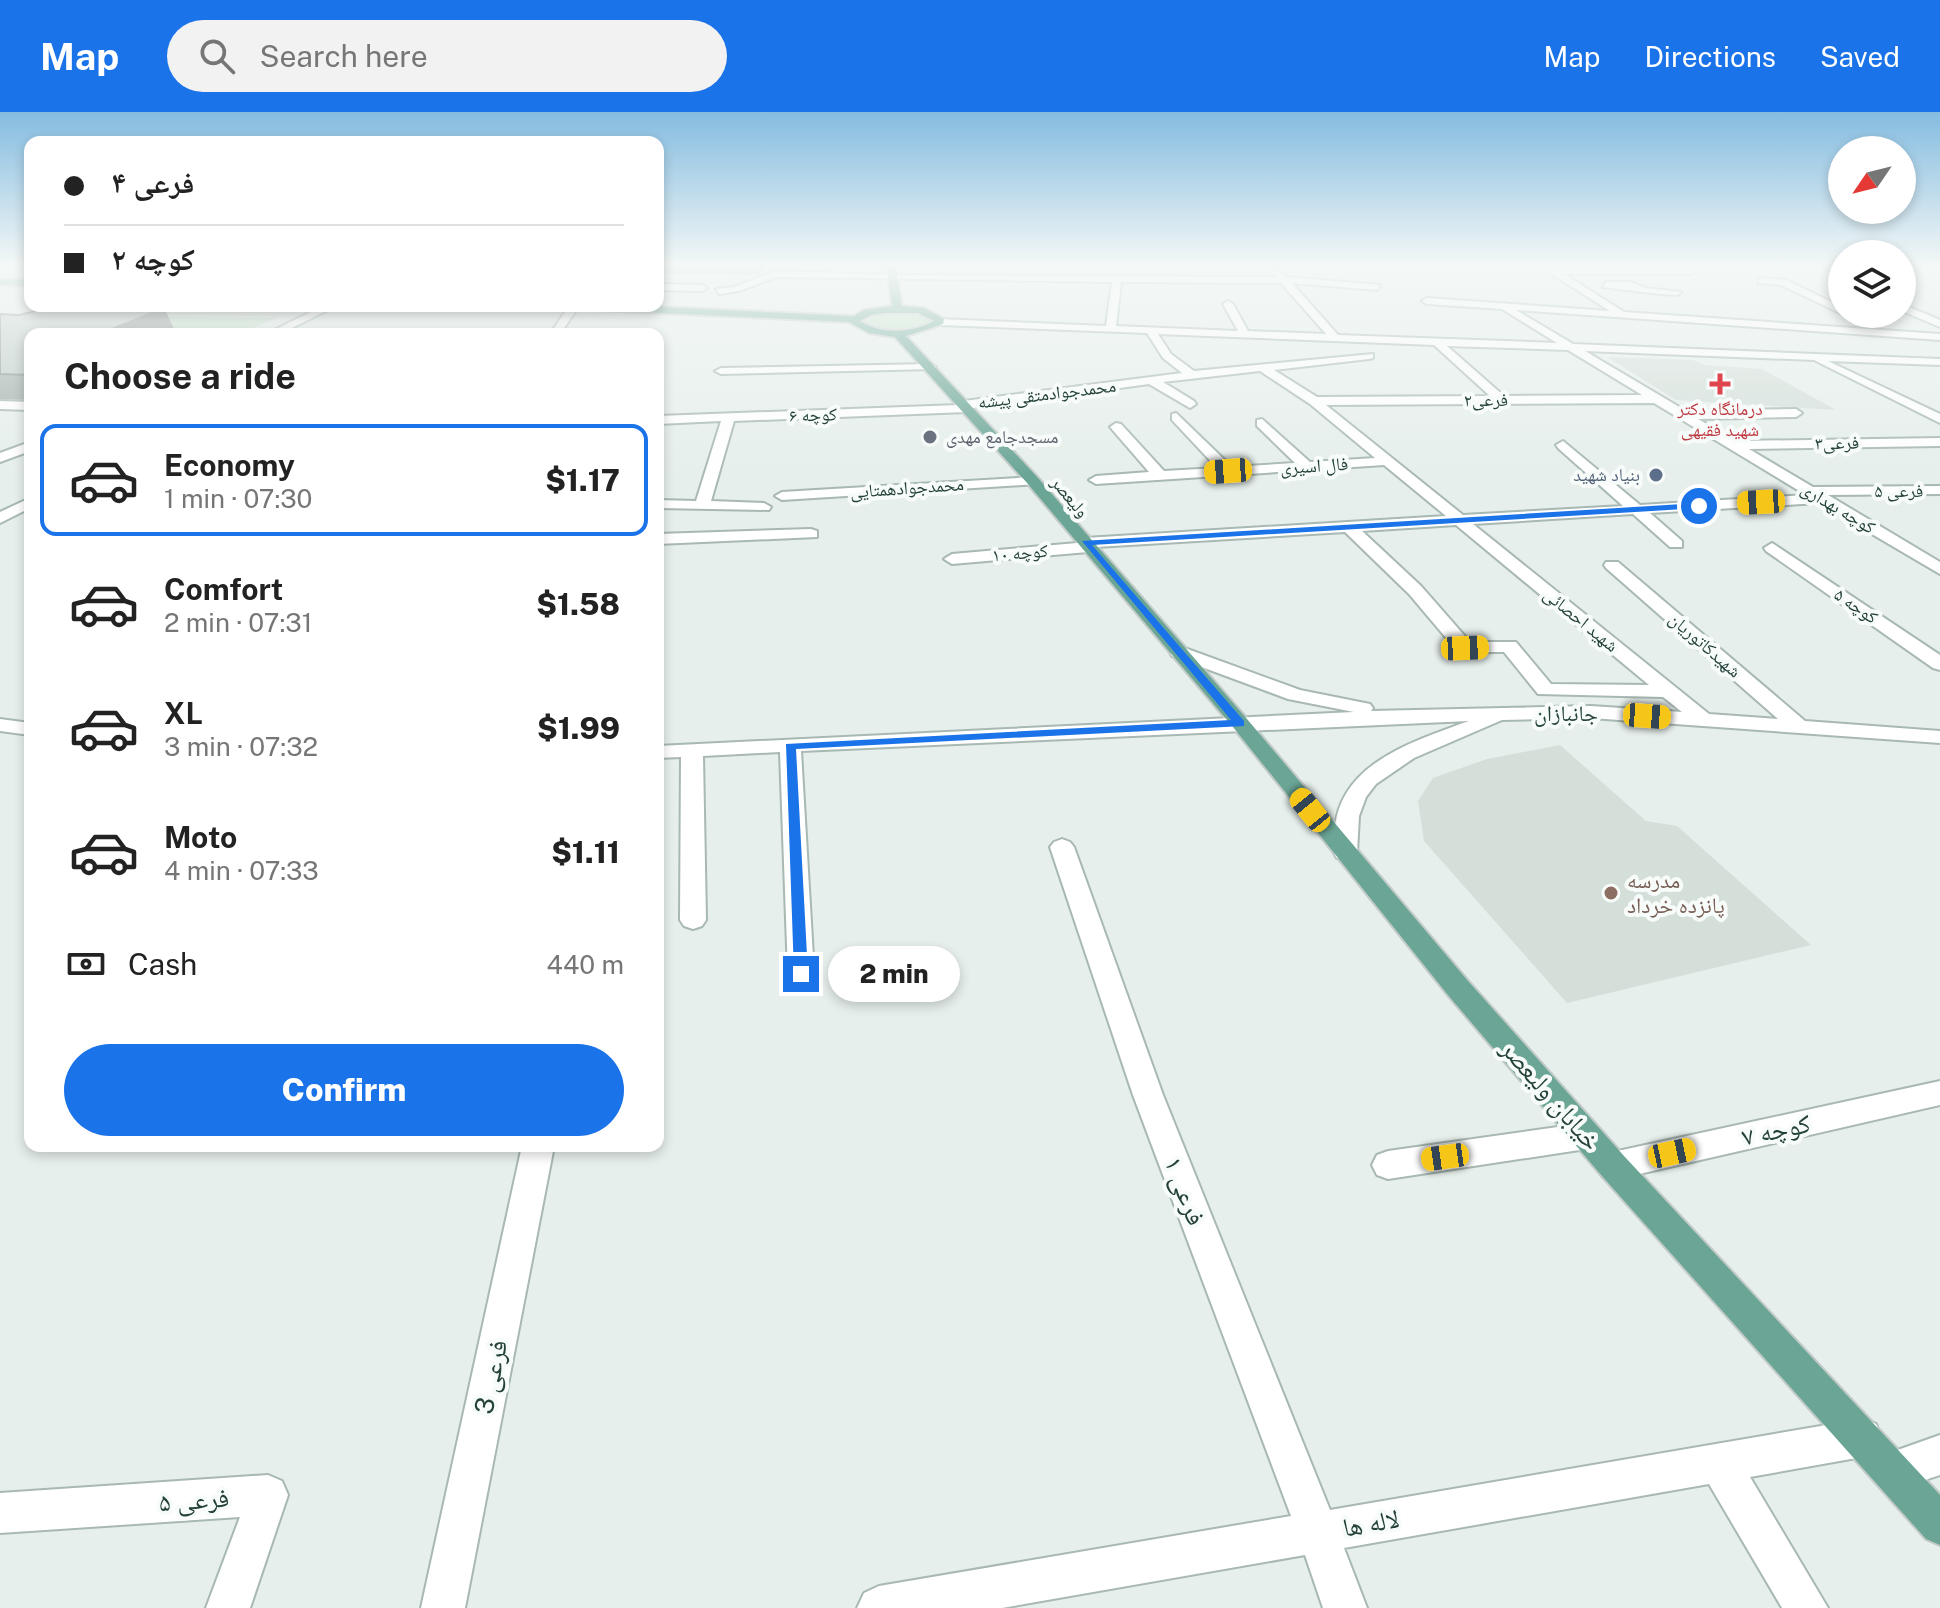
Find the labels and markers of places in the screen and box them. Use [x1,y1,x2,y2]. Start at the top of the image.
marker: درمانگاه دکتر شهید فقیهی [1709,373,1731,395]
place label: درمانگاه دکتر شهید فقیهی [1676,398,1763,441]
place label: مسجدجامع مهدی [946,426,1059,449]
marker: مسجدجامع مهدی [921,428,939,446]
place label: بنیاد شهید [1573,464,1640,486]
marker: بنیاد شهید [1647,466,1665,484]
place label: مدرسه پانزده خرداد [1627,867,1725,919]
marker: مدرسه پانزده خرداد [1602,884,1620,902]

